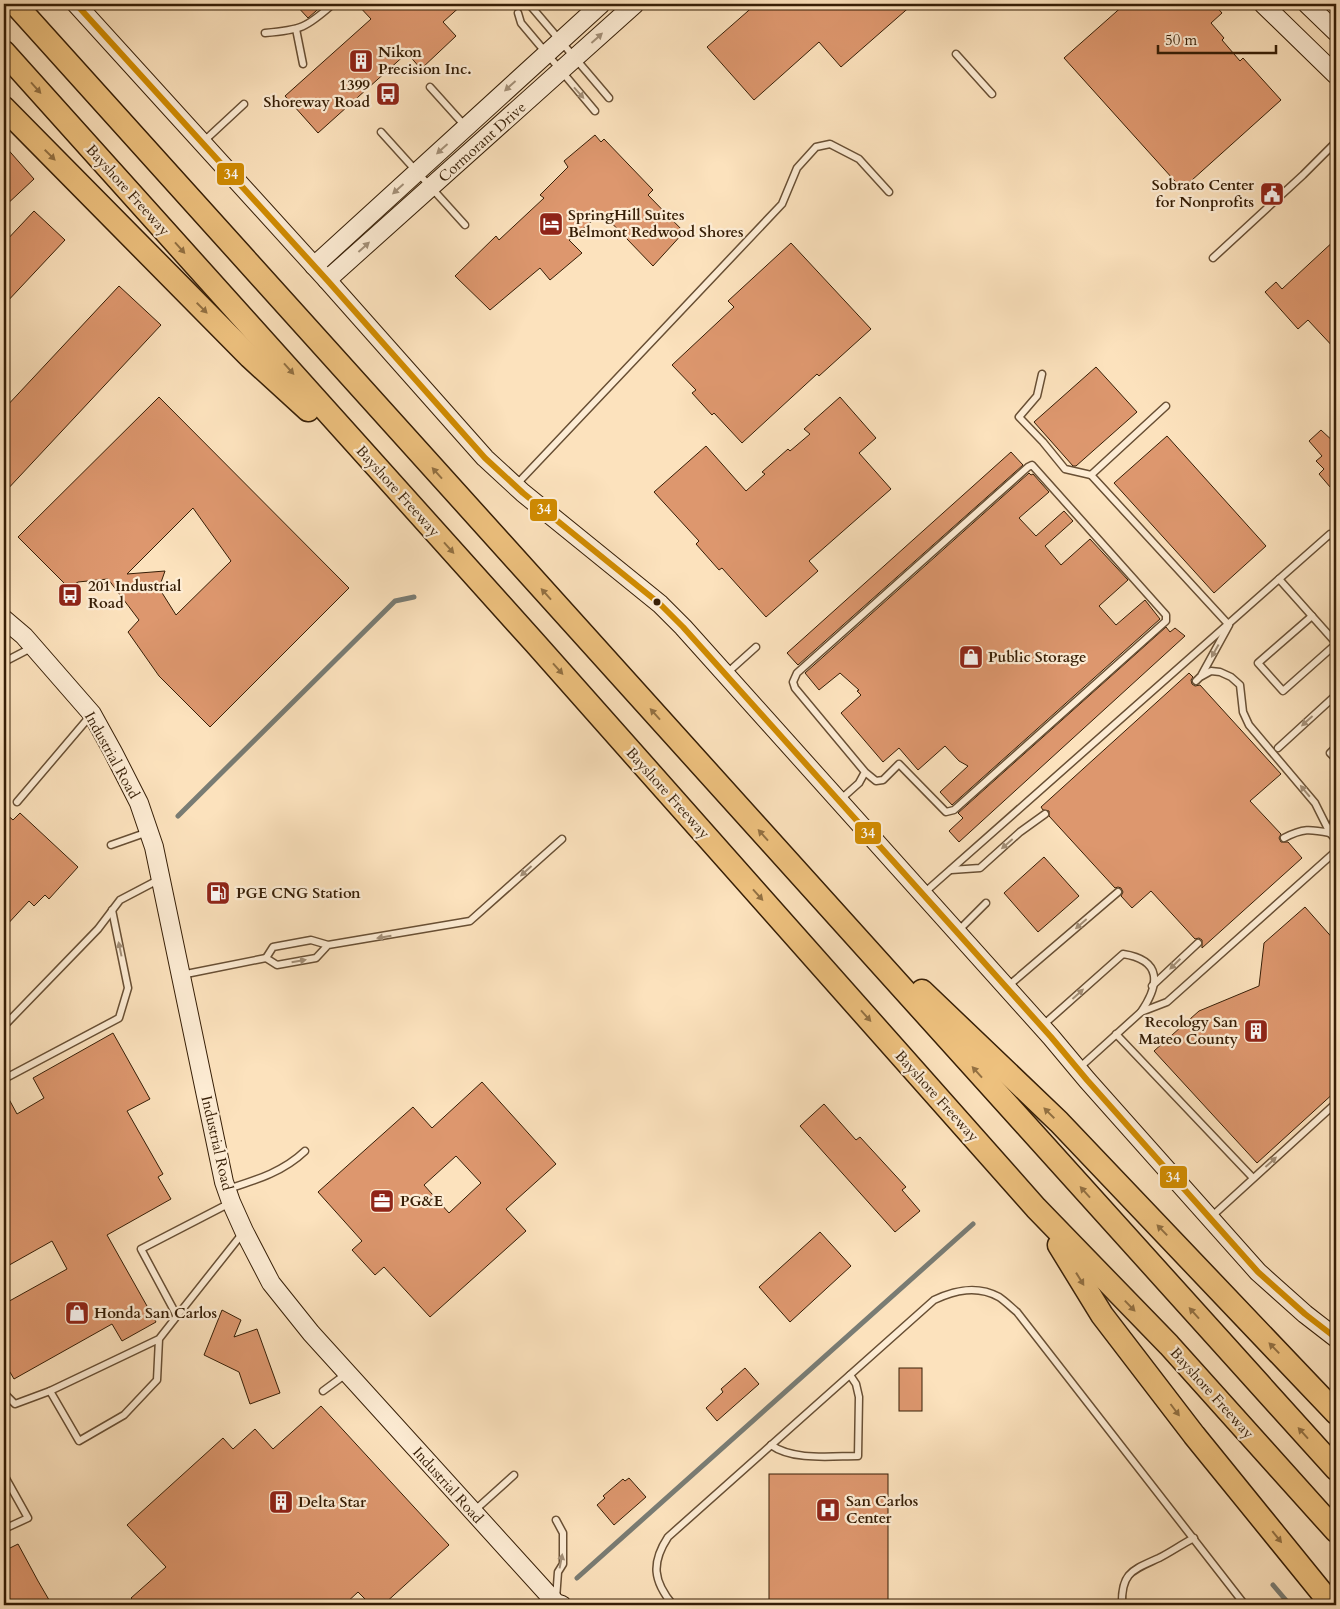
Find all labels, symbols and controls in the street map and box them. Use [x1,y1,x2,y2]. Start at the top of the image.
scale bar [1158,22,1275,54]
text: 50 m [1165,30,1197,50]
one-way arrow [591,32,603,44]
place label: Nikon Precision Inc. [378,42,472,79]
building icon: Nikon Precision Inc. [348,48,374,74]
place label: 1399 Shoreway Road [263,75,370,112]
bus stop icon: 1399 Shoreway Road [375,81,401,107]
one-way arrow [504,81,517,92]
one-way arrow [30,82,42,94]
one-way arrow [573,86,585,98]
street label: Cormorant Drive [434,97,530,187]
street label: Bayshore Freeway [82,140,174,240]
one-way arrow [436,143,448,155]
one-way arrow [44,149,56,161]
line badge: 34 [216,162,245,186]
text: 34 [224,165,238,184]
place label: Sobrato Center for Nonprofits [1152,175,1255,212]
public building icon: Sobrato Center for Nonprofits [1259,181,1285,207]
one-way arrow [391,184,404,195]
place label: SpringHill Suites Belmont Redwood Shores [568,205,744,242]
hotel icon: SpringHill Suites Belmont Redwood Shores [538,211,564,237]
one-way arrow [357,241,369,253]
one-way arrow [174,242,186,254]
one-way arrow [196,302,208,314]
one-way arrow [283,363,295,375]
street label: Bayshore Freeway [352,441,444,541]
one-way arrow [431,467,443,479]
line badge: 34 [529,498,558,522]
text: 34 [537,500,551,519]
one-way arrow [443,541,455,553]
place label: 201 Industrial Road [88,576,182,613]
bus stop icon: 201 Industrial Road [57,582,83,608]
one-way arrow [540,587,551,600]
unlabelled marker [652,597,662,607]
one-way arrow [1211,643,1219,658]
shop icon: Public Storage [958,644,984,670]
place label: Public Storage [988,647,1087,667]
one-way arrow [552,662,563,675]
street label: Industrial Road [80,708,144,802]
one-way arrow [649,708,660,721]
one-way arrow [1302,715,1314,727]
street label: Bayshore Freeway [622,743,714,843]
one-way arrow [1300,785,1311,798]
line badge: 34 [854,821,882,845]
text: 34 [861,824,875,843]
one-way arrow [758,828,769,841]
one-way arrow [1001,838,1013,849]
one-way arrow [520,865,532,877]
fuel station icon: PGE CNG Station [205,880,231,906]
place label: PGE CNG Station [236,883,361,903]
one-way arrow [752,888,764,900]
one-way arrow [1075,918,1088,929]
one-way arrow [376,933,392,941]
one-way arrow [116,941,124,957]
one-way arrow [292,956,308,964]
one-way arrow [1169,958,1181,970]
one-way arrow [1071,988,1083,1000]
one-way arrow [860,1010,872,1022]
place label: Recology San Mateo County [1138,1012,1238,1049]
building icon: Recology San Mateo County [1243,1018,1269,1044]
street label: Bayshore Freeway [891,1046,983,1146]
one-way arrow [971,1066,983,1078]
street label: Industrial Road [196,1094,238,1192]
one-way arrow [1044,1107,1056,1119]
one-way arrow [1265,1156,1277,1168]
line badge: 34 [1159,1165,1188,1189]
text: 34 [1166,1168,1180,1187]
one-way arrow [1080,1186,1091,1199]
office icon: PG&E [369,1188,395,1214]
place label: PG&E [400,1191,443,1211]
one-way arrow [1156,1225,1168,1237]
one-way arrow [1075,1272,1084,1285]
one-way arrow [1124,1299,1136,1311]
shop icon: Honda San Carlos [64,1300,90,1326]
place label: Honda San Carlos [94,1303,217,1323]
one-way arrow [1188,1308,1200,1320]
one-way arrow [1268,1342,1280,1354]
street label: Bayshore Freeway [1166,1343,1258,1443]
one-way arrow [1170,1403,1181,1416]
one-way arrow [1298,1427,1309,1440]
street label: Industrial Road [408,1442,488,1528]
building icon: Delta Star [268,1489,294,1515]
place label: San Carlos Center [846,1491,918,1528]
place label: Delta Star [298,1492,367,1512]
hospital icon: San Carlos Center [815,1497,841,1523]
one-way arrow [1271,1530,1282,1543]
one-way arrow [558,1552,566,1568]

